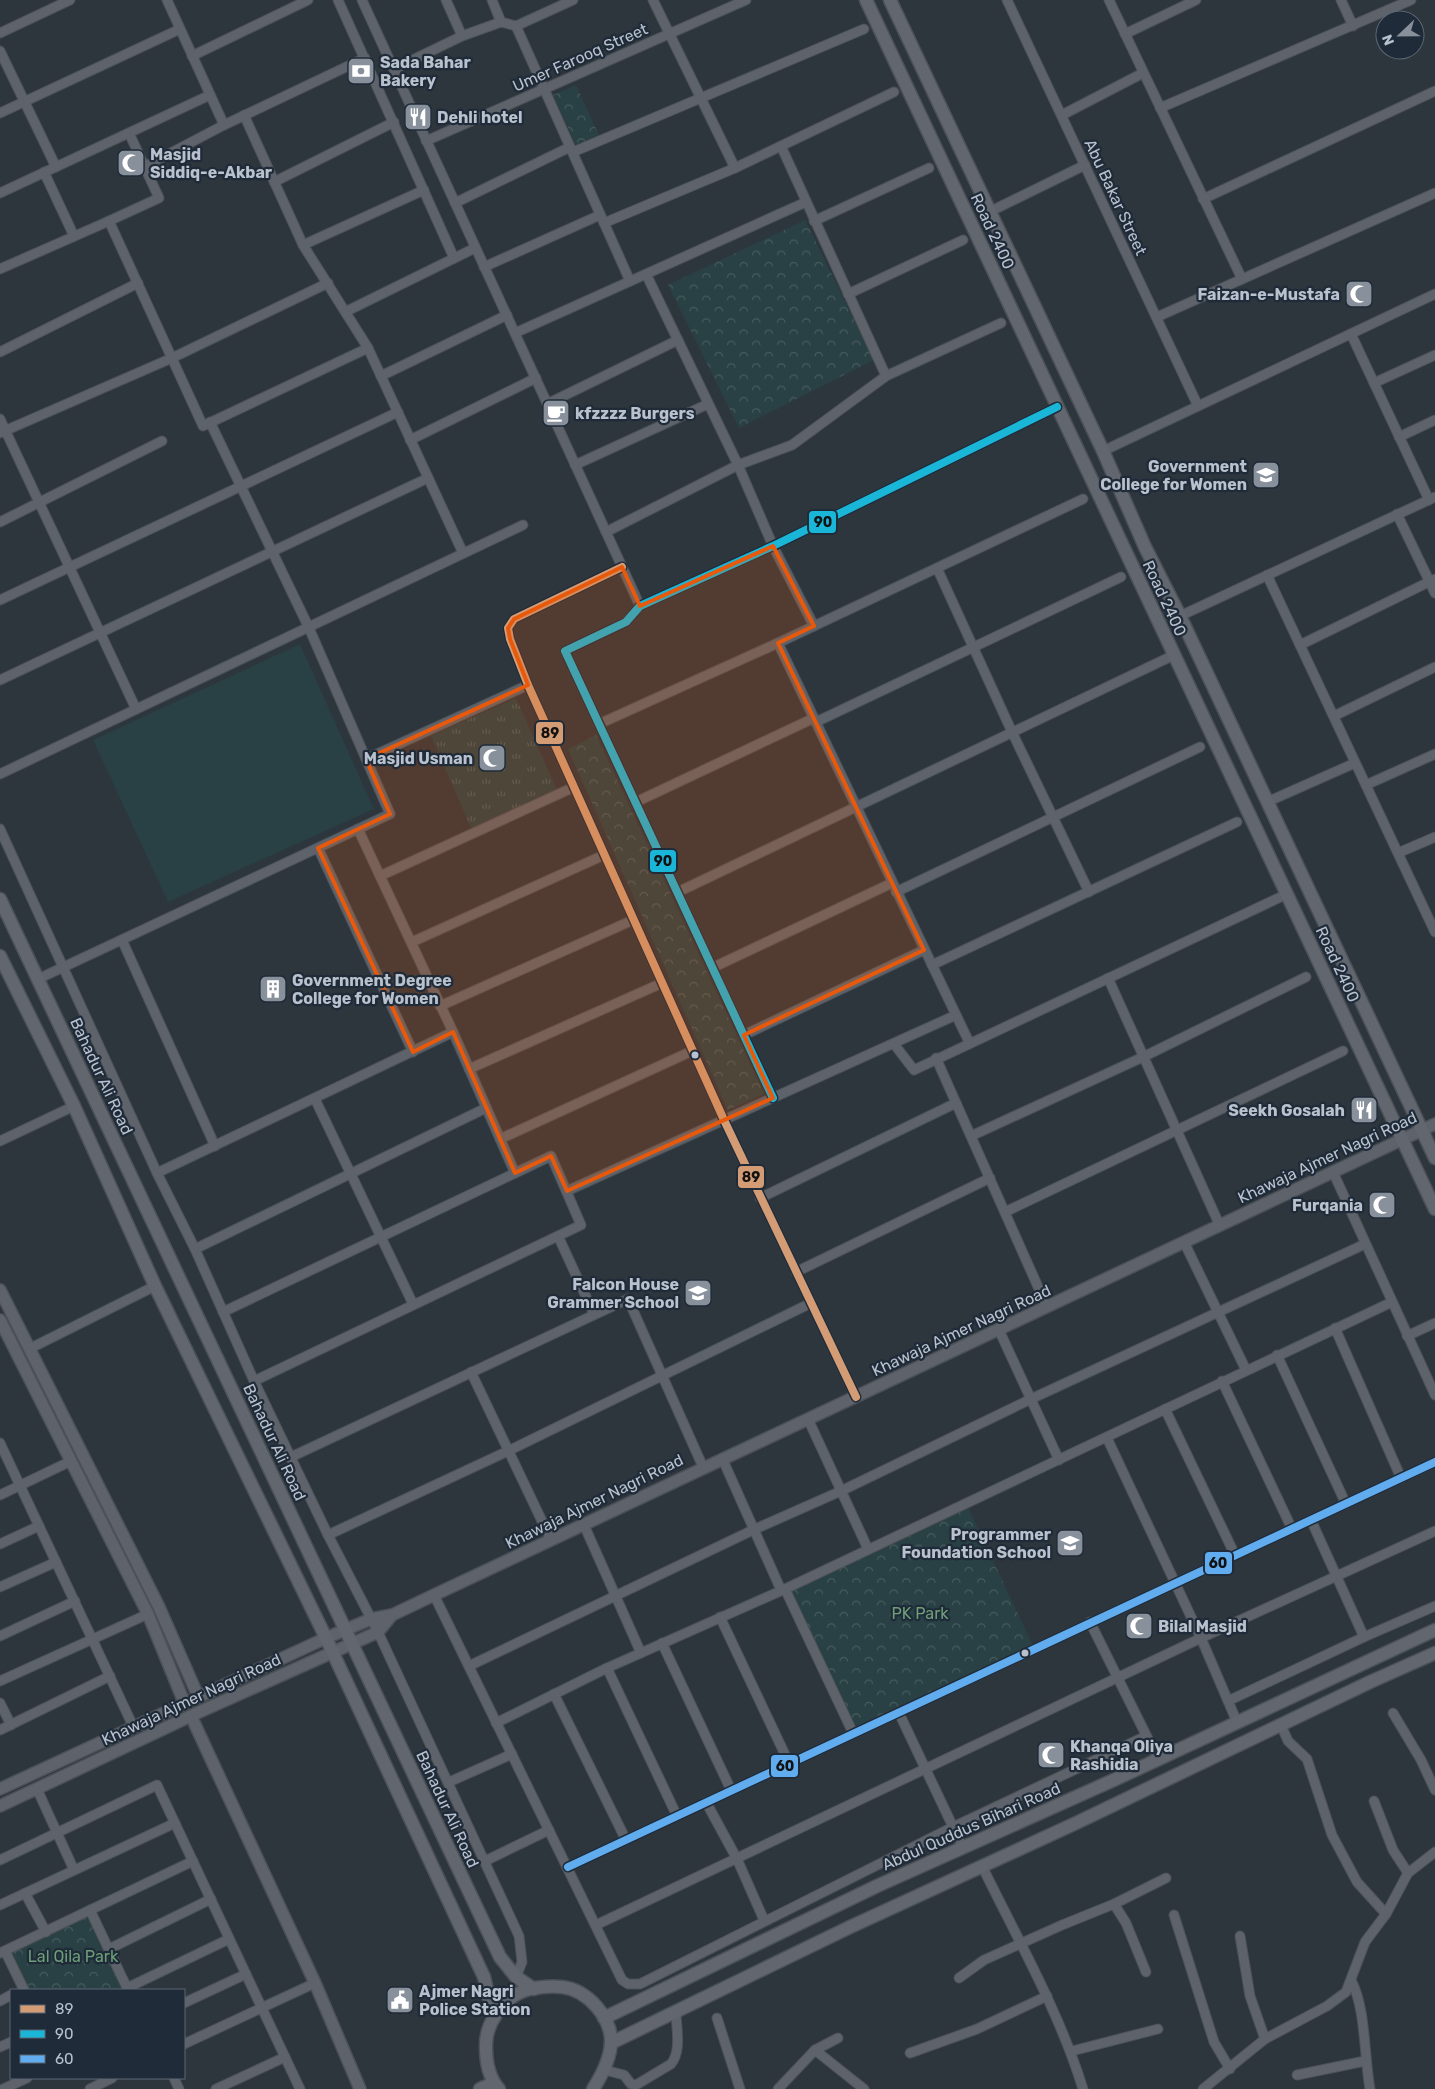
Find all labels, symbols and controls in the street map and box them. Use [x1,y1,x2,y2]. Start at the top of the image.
north arrow [1375,10,1425,60]
street label: Umer Farooq Street [510,19,651,96]
text: N [1379,32,1398,48]
place label: Sada Bahar Bakery [380,53,472,90]
bank icon: Sada Bahar Bakery [346,56,376,86]
restaurant icon: Dehli hotel [403,102,433,132]
place label: Dehli hotel [437,108,523,127]
street label: Abu Bakar Street [1080,136,1151,258]
place label: Masjid Siddiq-e-Akbar [150,145,273,182]
mosque icon: Masjid Siddiq-e-Akbar [116,148,146,178]
street label: Road 2400 [967,190,1018,272]
mosque icon: Faizan-e-Mustafa [1344,279,1374,309]
place label: Faizan-e-Mustafa [1198,285,1340,304]
cafe icon: kfzzzz Burgers [541,398,571,428]
place label: kfzzzz Burgers [575,404,695,423]
place label: Government College for Women [1100,457,1248,494]
school or university icon: Government College for Women [1251,460,1281,490]
line badge: 90 [808,510,837,534]
text: 90 [814,514,832,531]
street label: Road 2400 [1139,557,1190,639]
line badge: 89 [535,721,564,745]
text: 89 [541,725,559,742]
mosque icon: Masjid Usman [477,743,507,773]
place label: Masjid Usman [364,749,473,768]
line badge: 90 [649,849,677,873]
text: 90 [654,853,672,870]
street label: Road 2400 [1312,923,1363,1005]
place label: Government Degree College for Women [292,971,452,1008]
building icon: Government Degree College for Women [258,974,288,1004]
street label: Bahadur Ali Road [66,1015,137,1138]
unlabelled marker [690,1050,700,1060]
restaurant icon: Seekh Gosalah [1349,1095,1379,1125]
place label: Seekh Gosalah [1228,1101,1345,1120]
street label: Khawaja Ajmer Nagri Road [1235,1108,1420,1207]
line badge: 89 [737,1165,765,1189]
text: 89 [742,1169,760,1186]
mosque icon: Furqania [1367,1190,1397,1220]
place label: Furqania [1292,1196,1363,1215]
place label: Falcon House Grammer School [547,1275,679,1312]
school or university icon: Falcon House Grammer School [683,1278,713,1308]
street label: Khawaja Ajmer Nagri Road [869,1281,1054,1380]
street label: Bahadur Ali Road [239,1381,310,1504]
street label: Khawaja Ajmer Nagri Road [502,1450,686,1553]
place label: Programmer Foundation School [901,1525,1052,1562]
school or university icon: Programmer Foundation School [1055,1528,1085,1558]
line badge: 60 [1204,1551,1233,1575]
text: 60 [1209,1555,1227,1572]
park label: PK Park [892,1604,949,1623]
mosque icon: Bilal Masjid [1124,1611,1154,1641]
place label: Bilal Masjid [1158,1617,1247,1636]
unlabelled marker [1020,1648,1030,1658]
street label: Khawaja Ajmer Nagri Road [99,1650,284,1749]
place label: Khanqa Oliya Rashidia [1070,1737,1173,1774]
mosque icon: Khanqa Oliya Rashidia [1036,1740,1066,1770]
street label: Bahadur Ali Road [412,1748,483,1871]
line badge: 60 [770,1754,799,1778]
text: 60 [776,1758,794,1775]
street label: Abdul Quddus Bihari Road [879,1778,1063,1874]
park label: Lal Qila Park [28,1947,119,1966]
place label: Ajmer Nagri Police Station [419,1982,531,2019]
public building icon: Ajmer Nagri Police Station [385,1985,415,2015]
legend [10,1989,185,2079]
text: 89 [55,2000,74,2018]
text: 90 [55,2025,73,2043]
text: 60 [55,2050,74,2068]

